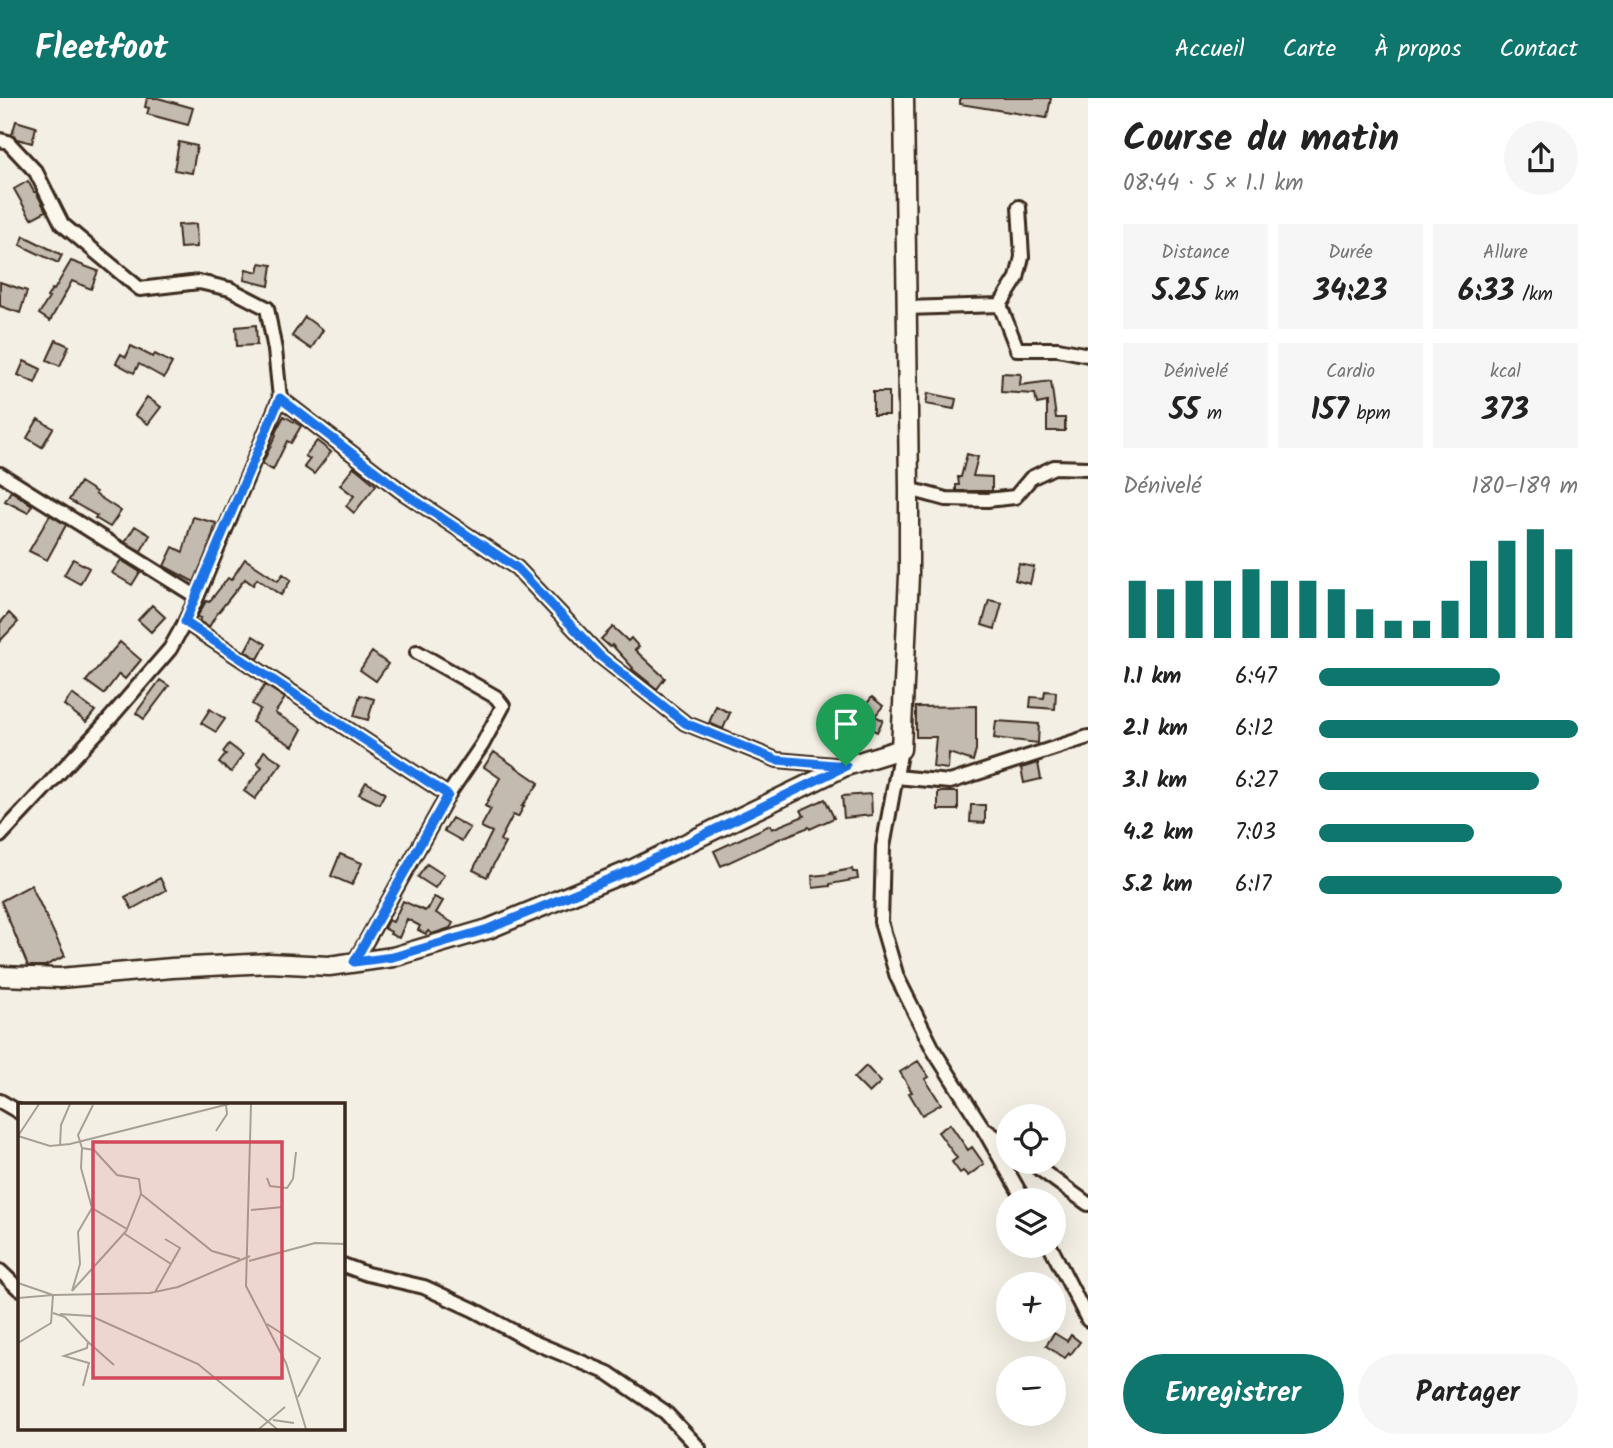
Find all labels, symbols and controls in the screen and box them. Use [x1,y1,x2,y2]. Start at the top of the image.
text: Fleetfoot [35,23,168,76]
text: Accueil [1175,30,1245,69]
text: Carte [1283,30,1336,69]
text: À propos [1374,30,1461,69]
text: Contact [1499,30,1578,69]
text: Course du matin [1123,110,1399,170]
button: share [1504,121,1578,195]
text: 08:44 · 5 × 1.1 km [1123,166,1303,202]
text: Distance [1161,238,1230,268]
text: Durée [1328,238,1373,268]
text: Allure [1483,238,1528,268]
text: 5.25 [1152,268,1207,316]
text: 34:23 [1313,268,1388,316]
text: 6:33 [1458,268,1515,316]
text: km [1207,280,1239,310]
text: /km [1515,280,1553,310]
text: Dénivelé [1163,357,1228,387]
text: Cardio [1326,357,1375,387]
text: kcal [1490,357,1521,387]
text: 55 [1169,387,1199,435]
text: 157 [1310,387,1349,435]
text: 373 [1482,387,1529,435]
text: m [1199,399,1222,429]
text: bpm [1349,399,1391,429]
text: Dénivelé [1123,469,1201,505]
text: 180–189 m [1472,469,1578,505]
text: 1.1 km [1123,659,1181,695]
text: 6:47 [1235,659,1277,695]
pin [816,694,876,766]
icon: arrive [827,705,865,743]
text: 2.1 km [1123,711,1188,747]
text: 6:12 [1235,711,1274,747]
text: 3.1 km [1123,763,1187,799]
text: 6:27 [1235,763,1277,799]
text: 4.2 km [1123,815,1193,851]
text: 7:03 [1235,815,1276,851]
text: 5.2 km [1123,867,1193,903]
text: 6:17 [1235,867,1271,903]
inset map [18,1103,345,1430]
map controls [996,1104,1066,1426]
button: locate [996,1104,1066,1174]
button: layers [996,1188,1066,1258]
button: + [996,1272,1066,1342]
button: Enregistrer [1123,1354,1344,1434]
button: Partager [1358,1354,1578,1434]
button: − [996,1356,1066,1426]

